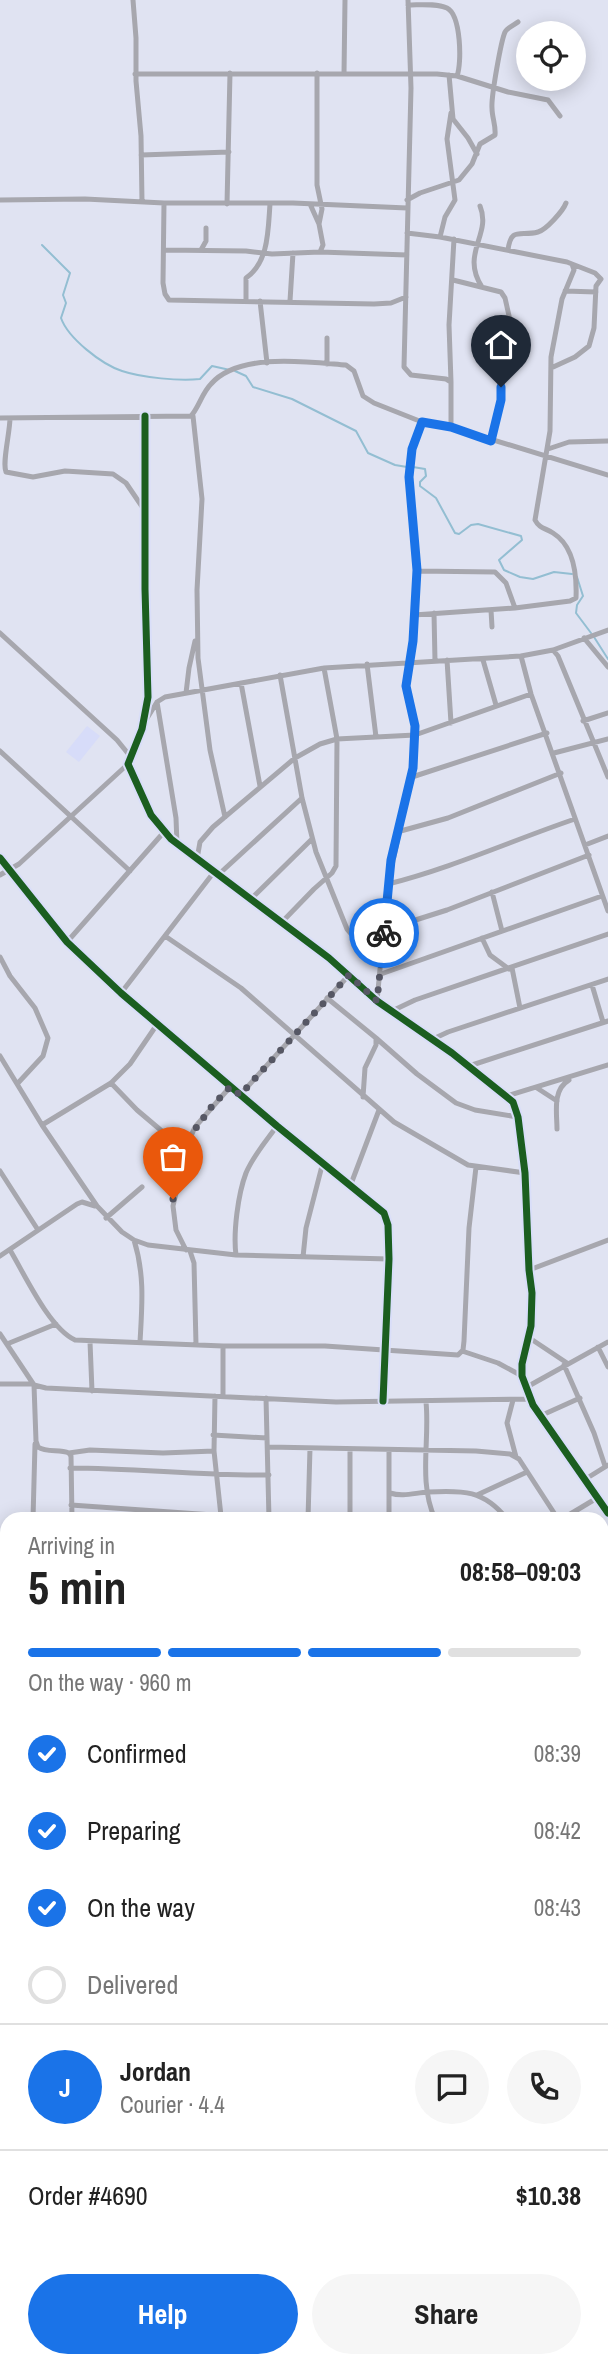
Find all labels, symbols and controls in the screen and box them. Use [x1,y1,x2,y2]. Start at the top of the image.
map controls [516,21,586,91]
button: locate [516,21,586,91]
pin [471,315,531,387]
icon: home [482,326,520,364]
courier [349,898,419,968]
icon: bike [365,914,403,952]
pin [143,1127,203,1199]
icon: bag [154,1138,192,1176]
text: Arriving in [28,1530,115,1561]
text: 08:58–09:03 [460,1554,581,1589]
text: 5 min [28,1556,127,1618]
text: On the way · 960 m [28,1667,192,1698]
icon: check [28,1735,66,1773]
text: Confirmed [87,1736,187,1771]
text: 08:39 [534,1738,581,1769]
icon: check [28,1812,66,1850]
text: Preparing [87,1813,181,1848]
text: 08:42 [534,1815,581,1846]
icon: check [28,1889,66,1927]
text: On the way [87,1890,195,1925]
text: 08:43 [534,1892,581,1923]
text: Delivered [87,1967,178,2002]
button: chat [415,2050,489,2124]
button: phone [507,2050,581,2124]
text: Jordan [120,2054,191,2089]
text: J [59,2070,71,2105]
text: Courier · 4.4 [120,2089,225,2120]
text: Order #4690 [28,2178,148,2213]
text: $10.38 [516,2178,581,2213]
button: Help [28,2274,298,2354]
button: Share [312,2274,581,2354]

